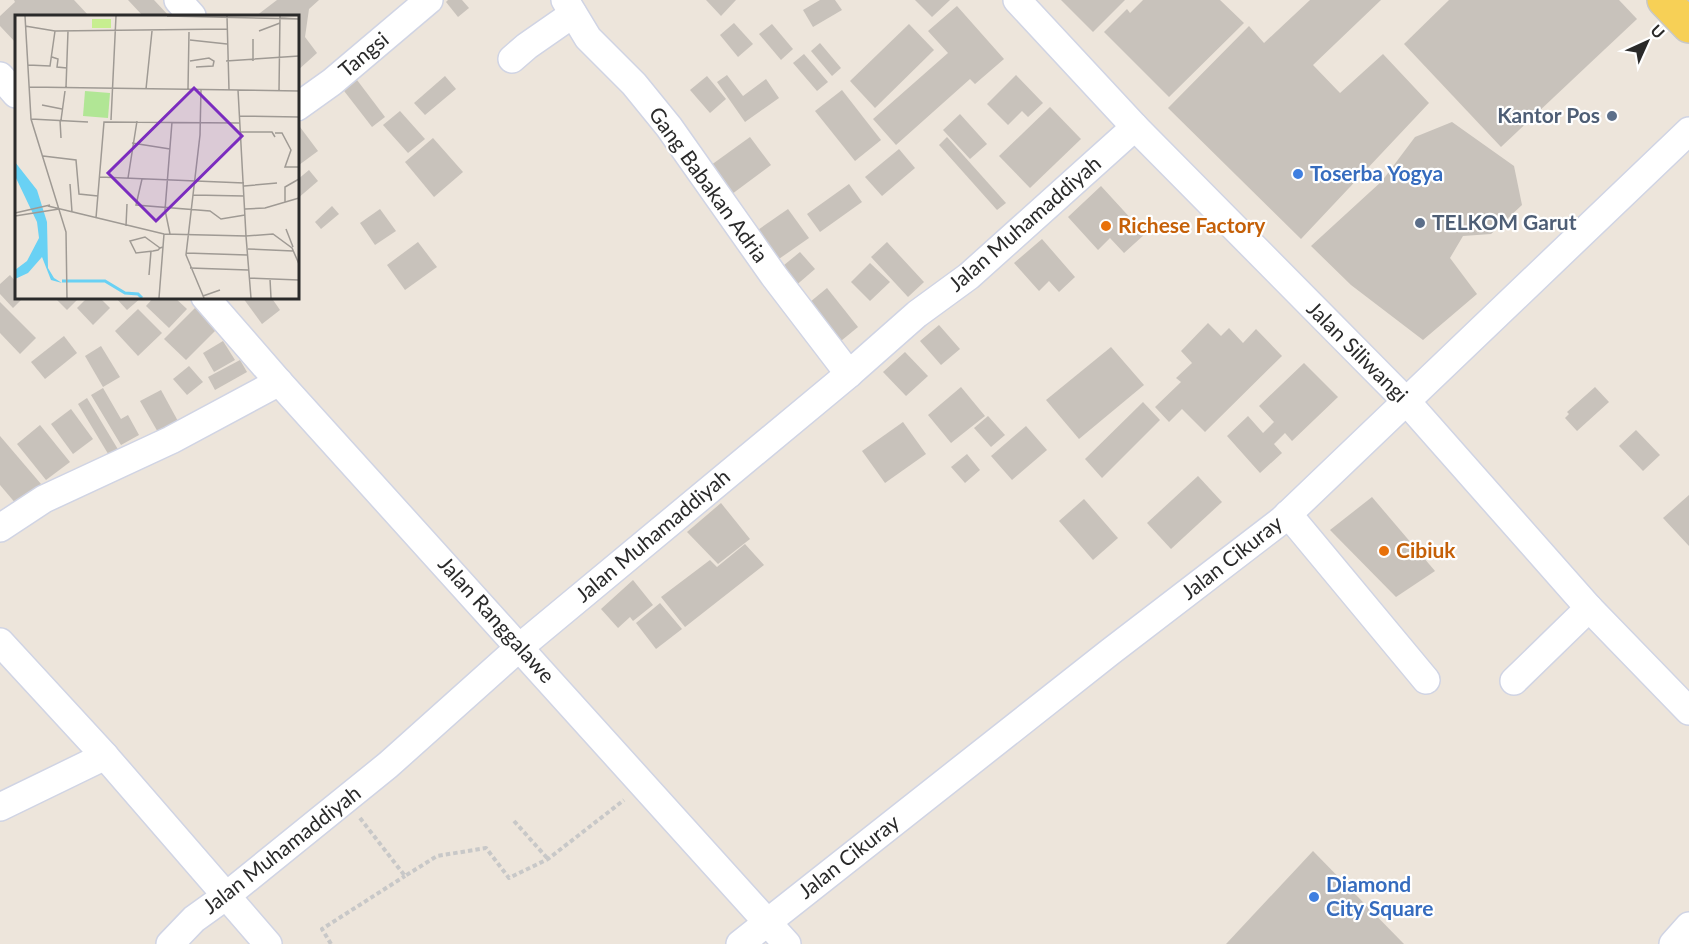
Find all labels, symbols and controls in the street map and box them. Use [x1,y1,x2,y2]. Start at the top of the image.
north arrow [1617,12,1677,72]
inset map [15,15,298,298]
text: U [1647,20,1669,42]
street label: Tangsi [333,26,393,82]
street label: Gang Babakan Adria [644,101,774,267]
place label: Kantor Pos [1497,102,1600,127]
marker: Kantor Pos [1605,109,1619,123]
street label: Jalan Muhamaddiyah [943,150,1105,296]
place label: Toserba Yogya [1310,160,1443,185]
marker: Toserba Yogya [1291,167,1305,181]
place label: TELKOM Garut [1432,209,1577,234]
place label: Richese Factory [1118,212,1266,237]
marker: TELKOM Garut [1413,216,1427,230]
marker: Richese Factory [1099,219,1113,233]
street label: Jalan Siliwangi [1302,295,1414,407]
street label: Jalan Muhamaddiyah [570,463,734,607]
street label: Jalan Cikuray [1176,510,1287,604]
place label: Cibiuk [1396,537,1456,562]
marker: Cibiuk [1377,544,1391,558]
street label: Jalan Ranggalawe [434,551,560,687]
street label: Jalan Muhamaddiyah [197,779,365,918]
street label: Jalan Cikuray [793,809,904,903]
place label: Diamond City Square [1326,871,1433,920]
marker: Diamond City Square [1307,890,1321,904]

